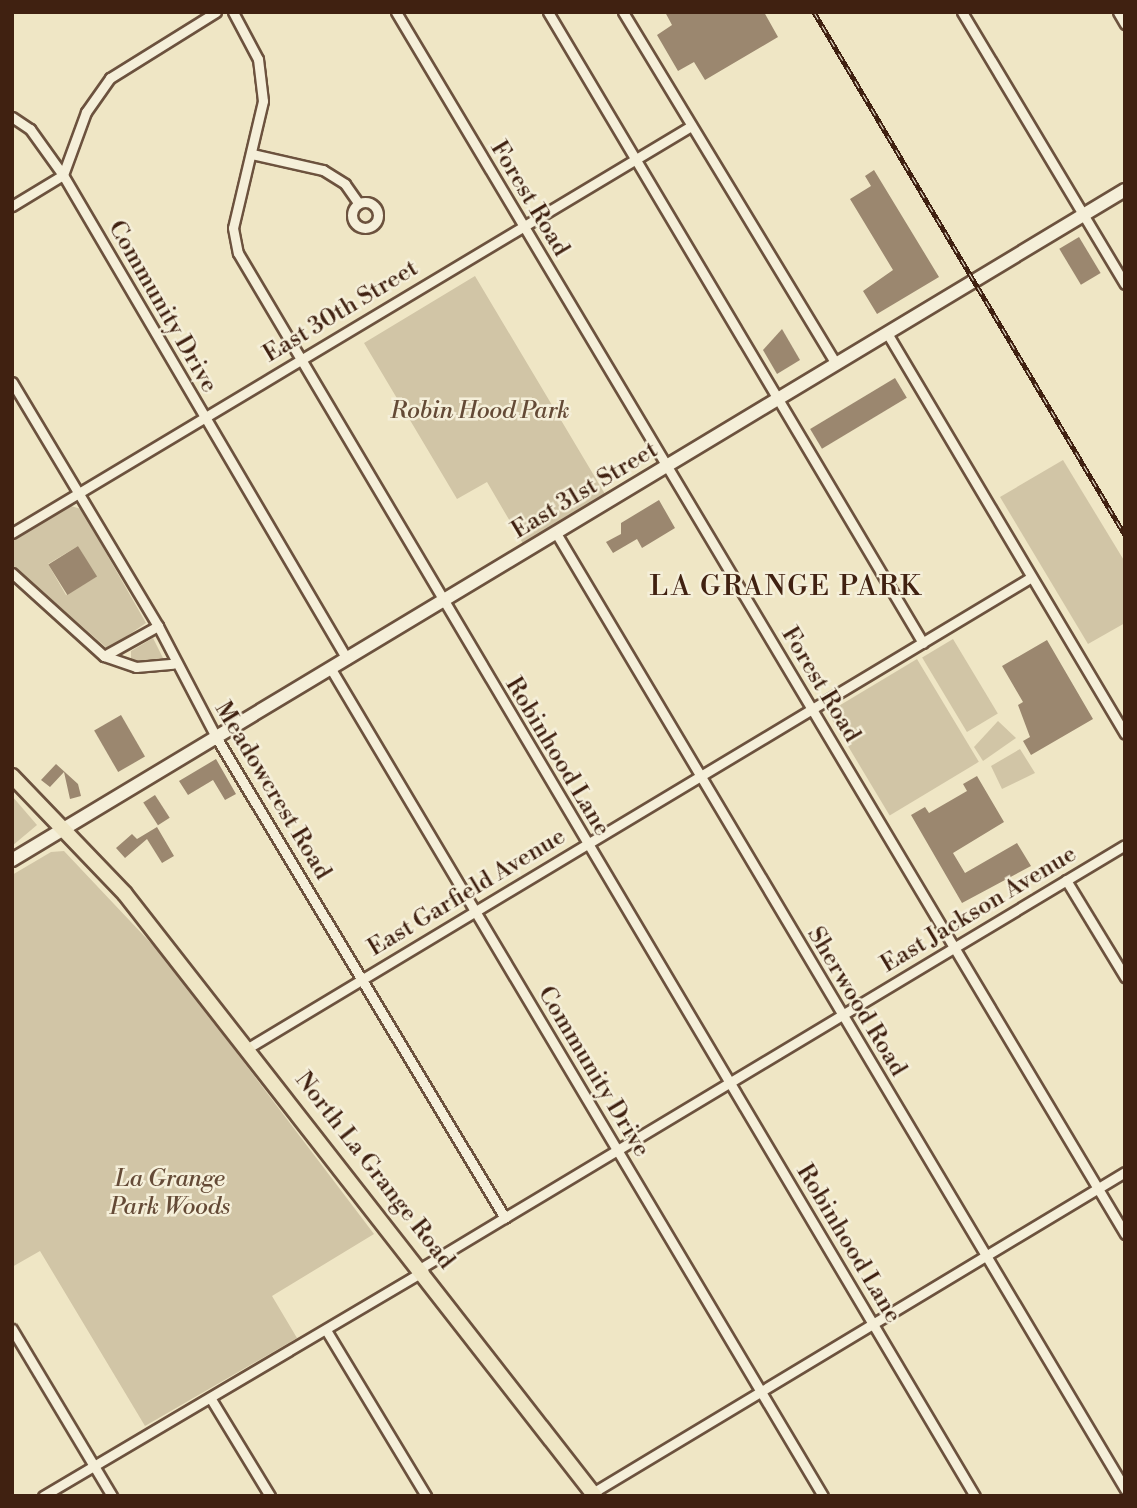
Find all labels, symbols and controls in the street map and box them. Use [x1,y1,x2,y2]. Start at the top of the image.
street label: Forest Road [483,136,575,262]
street label: Community Drive [101,216,223,398]
street label: East 30th Street [258,255,424,369]
park label: Robin Hood Park [390,398,570,426]
street label: East 31st Street [507,436,663,546]
district label: LA GRANGE PARK [651,570,921,604]
street label: Forest Road [774,622,866,748]
street label: Robinhood Lane [498,672,616,842]
street label: Meadowcrest Road [207,697,337,885]
street label: East Garfield Avenue [363,823,571,963]
street label: East Jackson Avenue [876,840,1082,980]
street label: Sherwood Road [800,922,912,1082]
street label: Community Drive [531,982,655,1162]
street label: North La Grange Road [288,1067,460,1275]
street label: Robinhood Lane [789,1159,907,1329]
park label: La Grange Park Woods [110,1166,230,1222]

